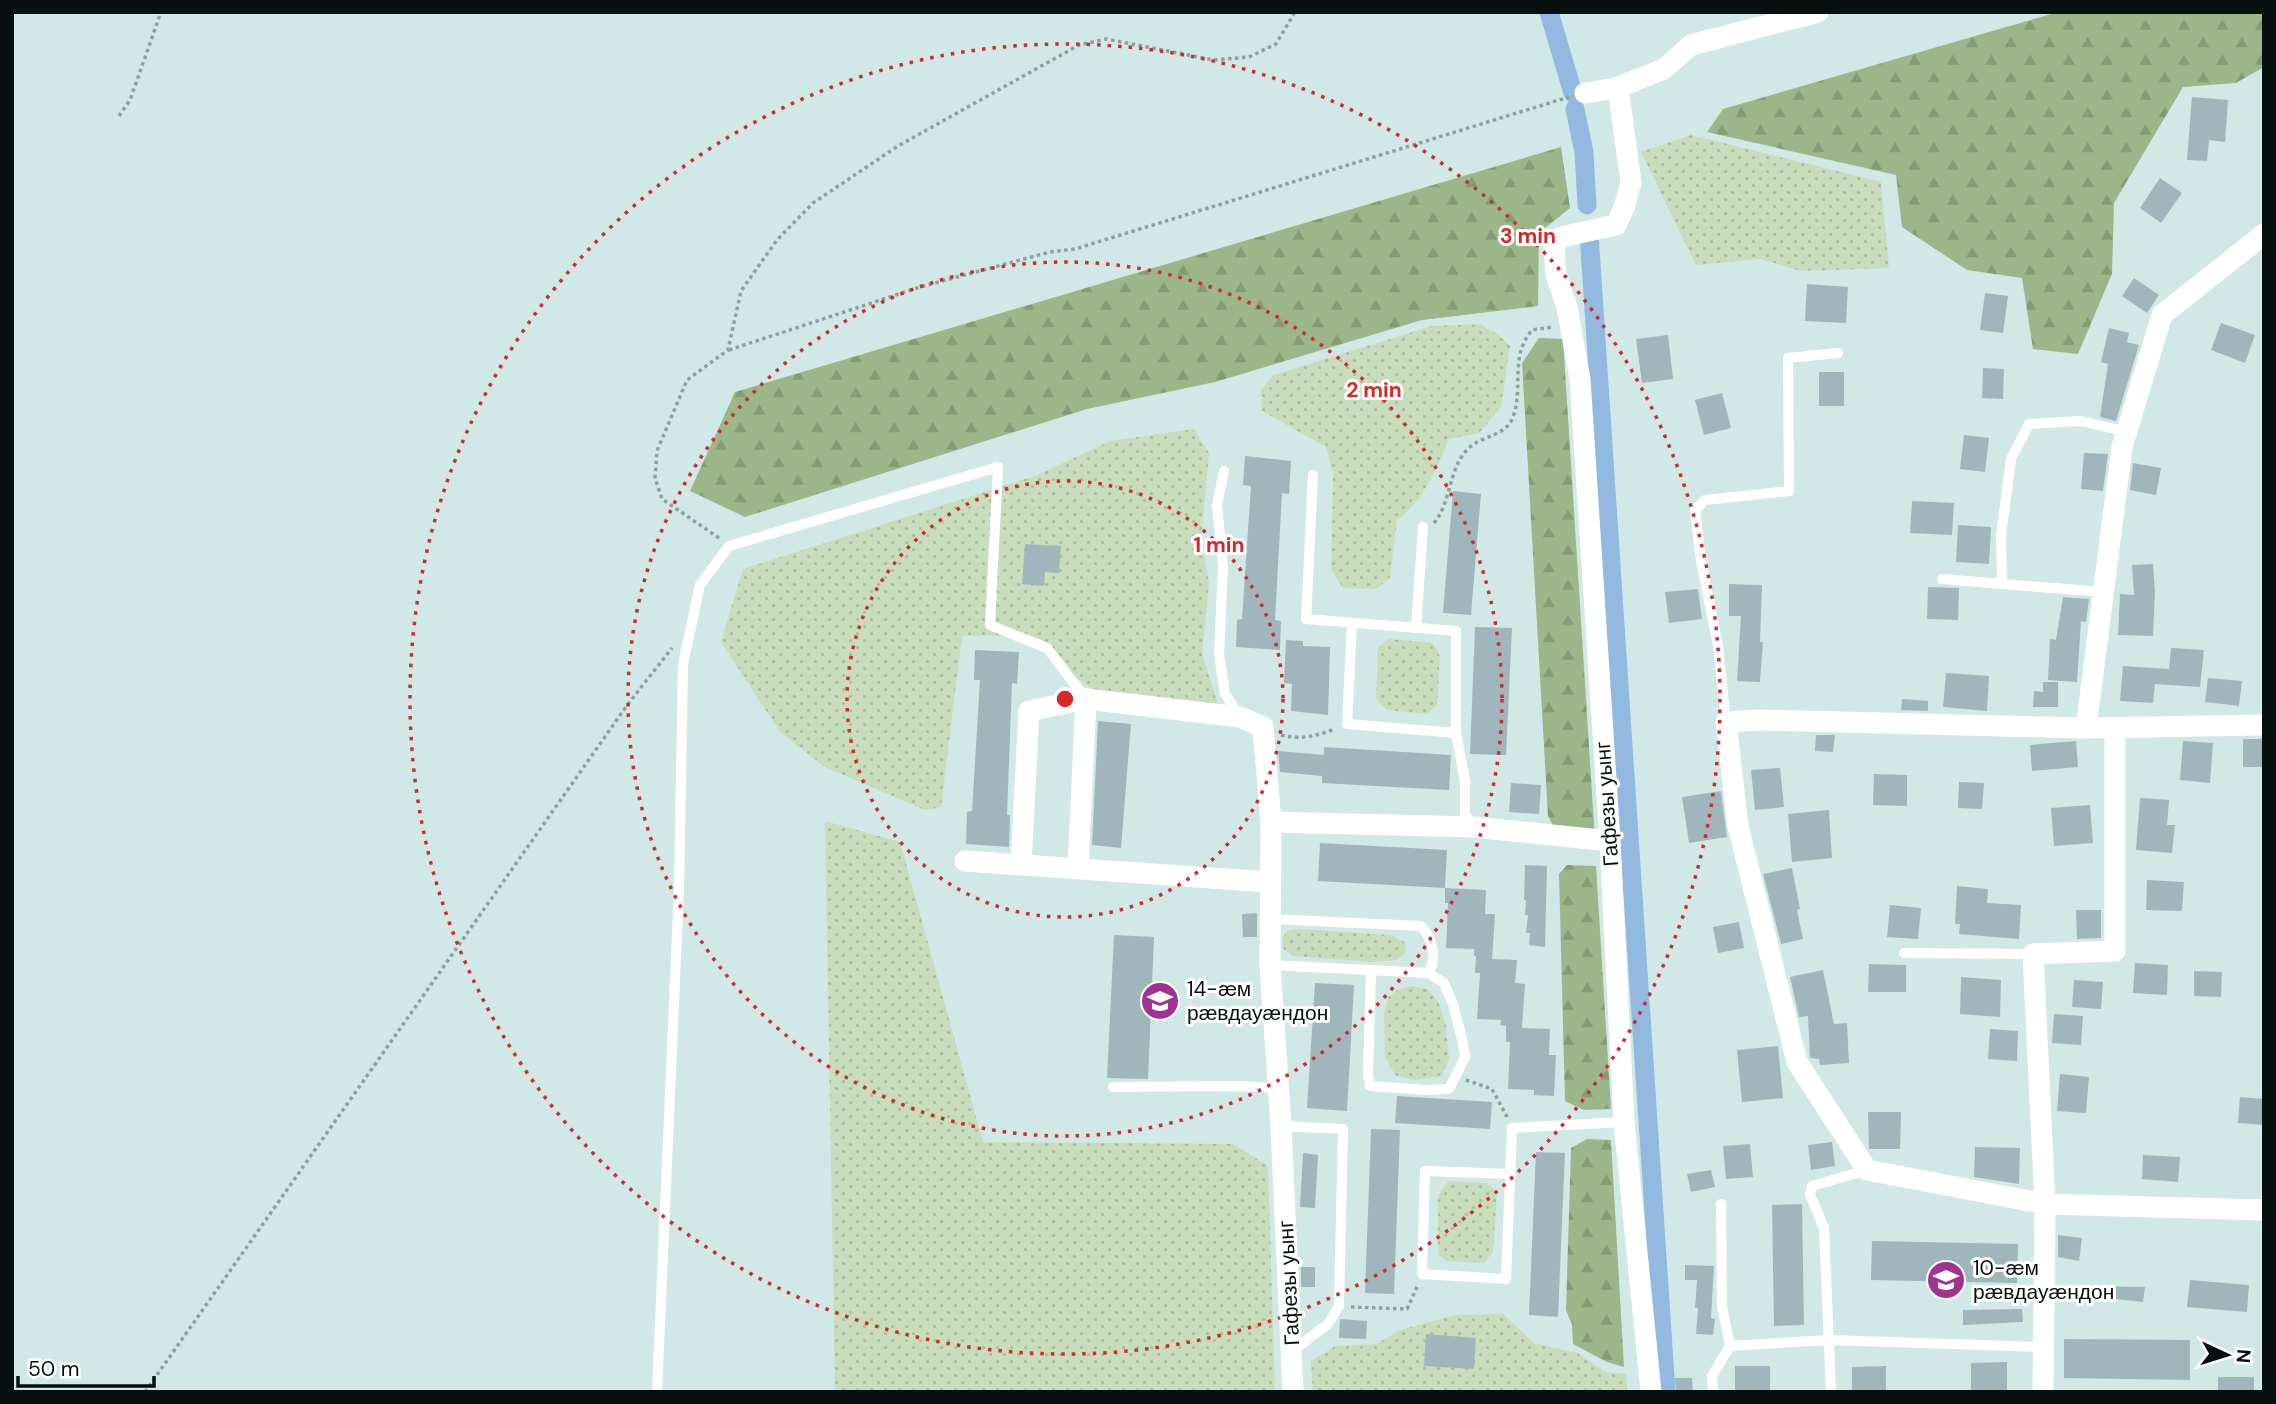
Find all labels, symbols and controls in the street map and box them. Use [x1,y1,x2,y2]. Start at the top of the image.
text: 3 min [1500,222,1556,250]
text: 2 min [1346,376,1402,404]
text: 1 min [1193,531,1245,559]
centre of rings [1053,687,1077,711]
street label: Гафезы уынг [1589,740,1625,868]
place label: 14-æм рӕвдауӕндон [1187,975,1328,1027]
school or university icon: 14-æм рӕвдауӕндон [1139,980,1181,1022]
street label: Гафезы уынг [1272,1219,1306,1346]
place label: 10-æм рӕвдауӕндон [1973,1254,2114,1306]
school or university icon: 10-æм рӕвдауӕндон [1925,1259,1967,1301]
north arrow [2192,1320,2262,1390]
scale bar [18,1344,154,1388]
text: N [2231,1348,2256,1364]
text: 50 m [28,1355,79,1383]

